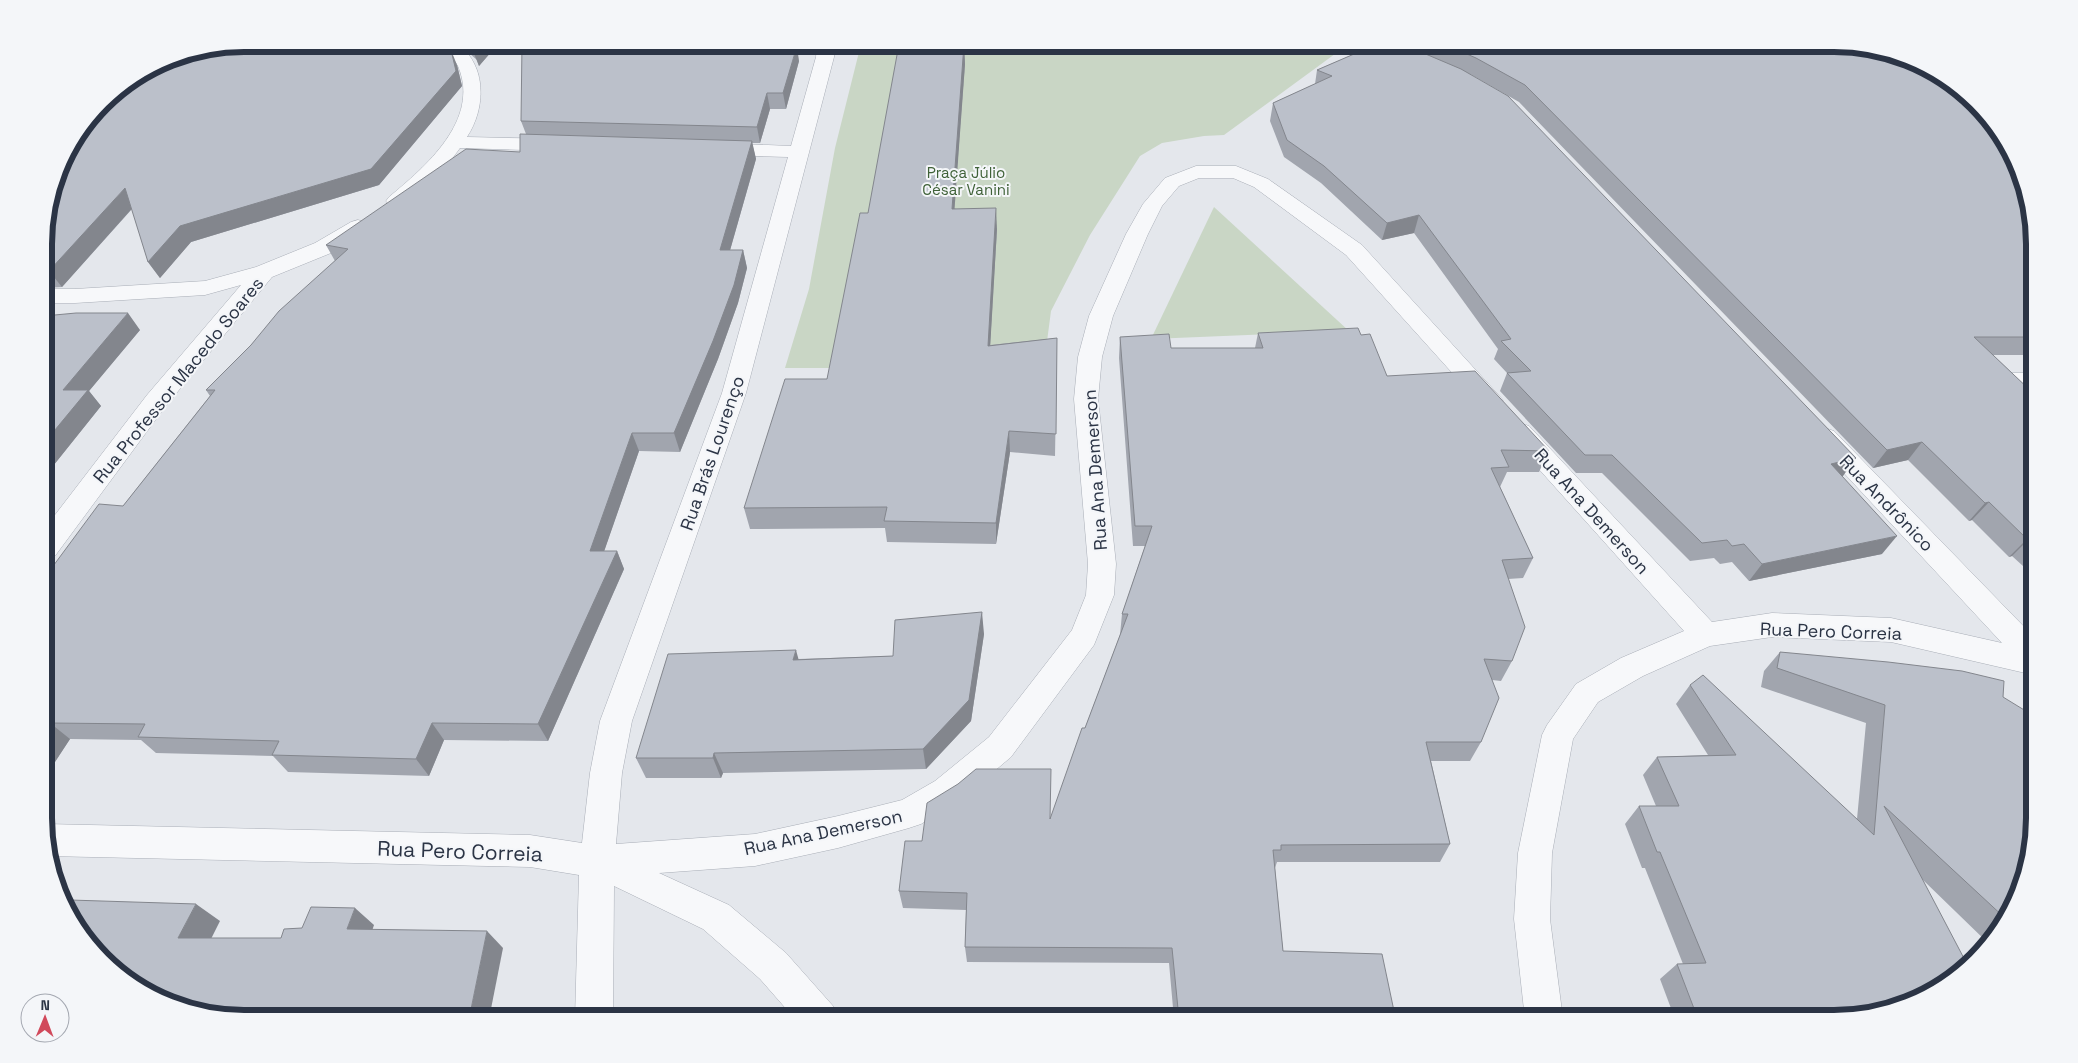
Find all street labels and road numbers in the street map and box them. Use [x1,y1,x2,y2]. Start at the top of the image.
street label: Rua Professor Macedo Soares [88,272,268,488]
street label: Rua Brás Lourenço [675,373,749,533]
street label: Rua Ana Demerson [1078,389,1112,551]
street label: Rua Ana Demerson [1529,443,1655,579]
street label: Rua Andrônico [1835,450,1939,556]
street label: Rua Pero Correia [1760,617,1902,645]
street label: Rua Ana Demerson [742,804,904,860]
street label: Rua Pero Correia [377,835,543,867]

